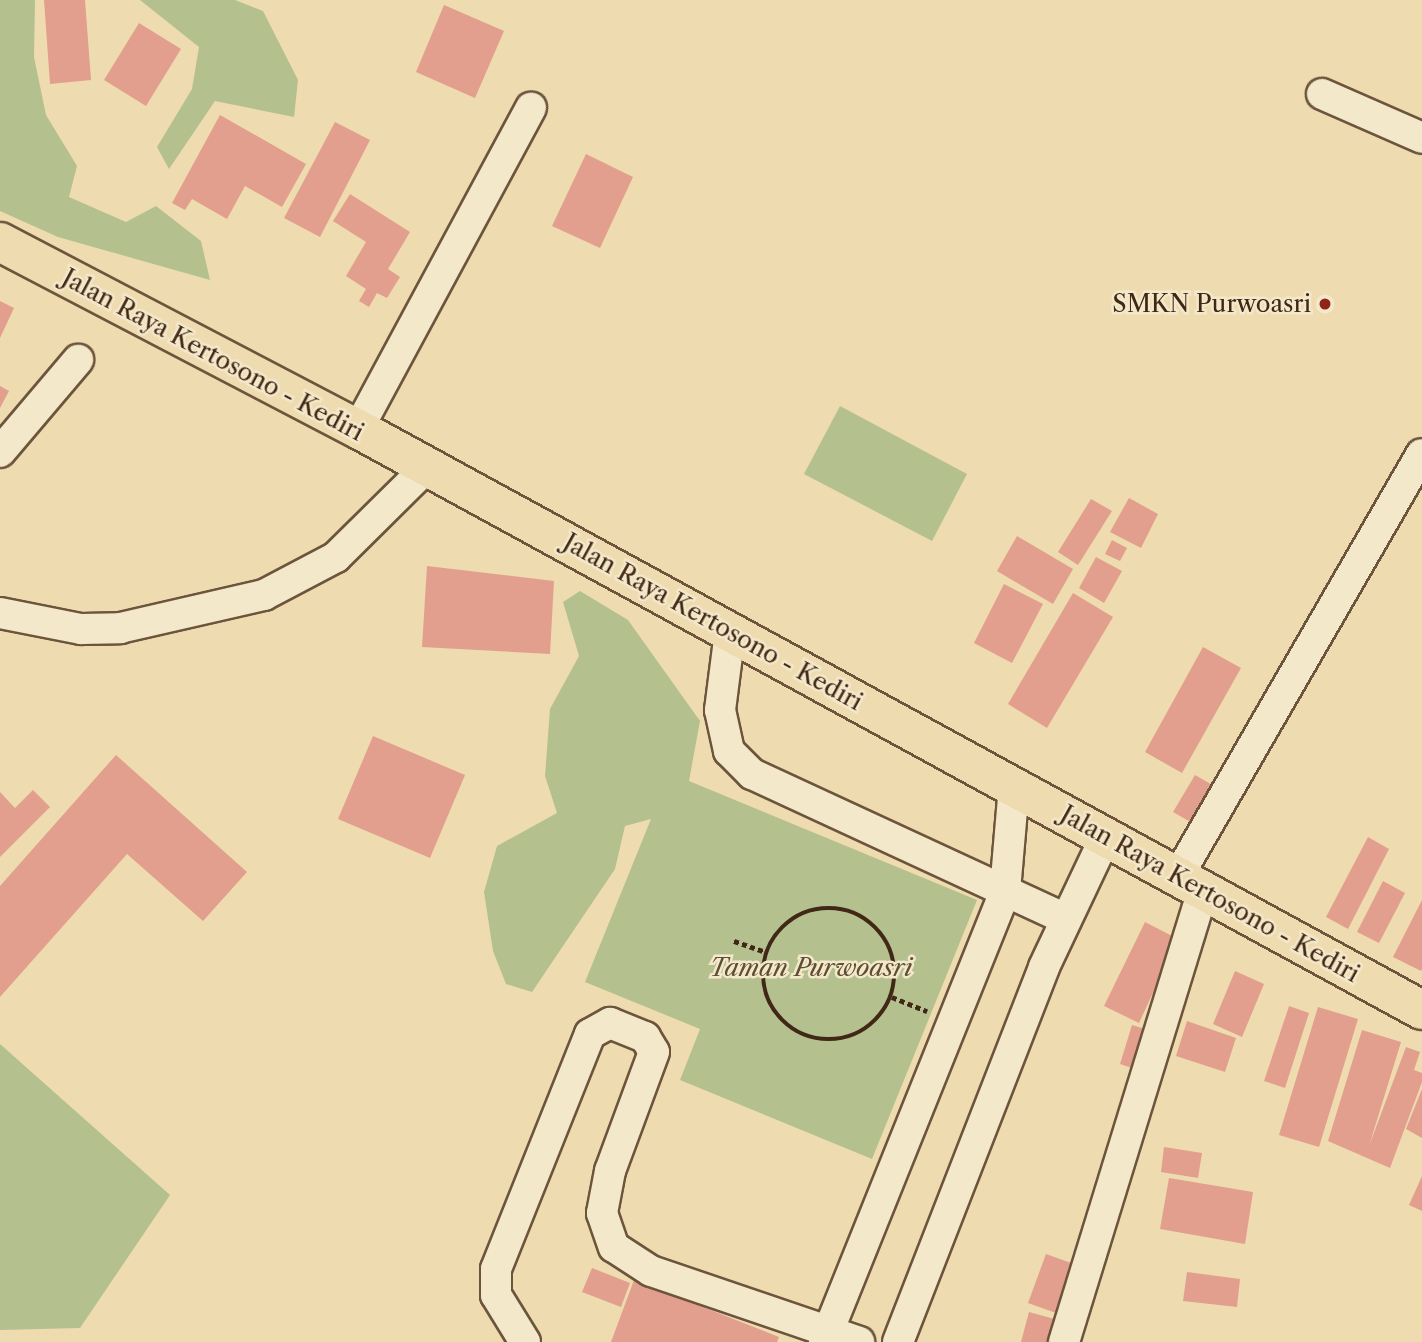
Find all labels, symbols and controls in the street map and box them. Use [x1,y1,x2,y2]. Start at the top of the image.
street label: Jalan Raya Kertosono - Kediri [57,263,369,447]
place label: SMKN Purwoasri [1112,290,1311,318]
marker: SMKN Purwoasri [1317,296,1333,312]
street label: Jalan Raya Kertosono - Kediri [558,528,868,716]
street label: Jalan Raya Kertosono - Kediri [1055,800,1365,988]
park label: Taman Purwoasri [710,954,912,982]

